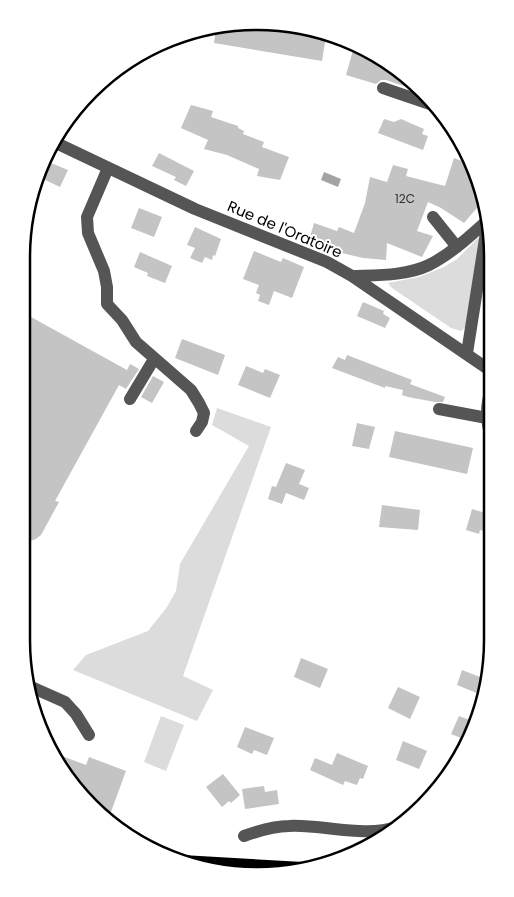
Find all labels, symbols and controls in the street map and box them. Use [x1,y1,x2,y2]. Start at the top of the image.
house number: 12C [395,190,415,207]
street label: Rue de l'Oratoire [224,195,346,263]

